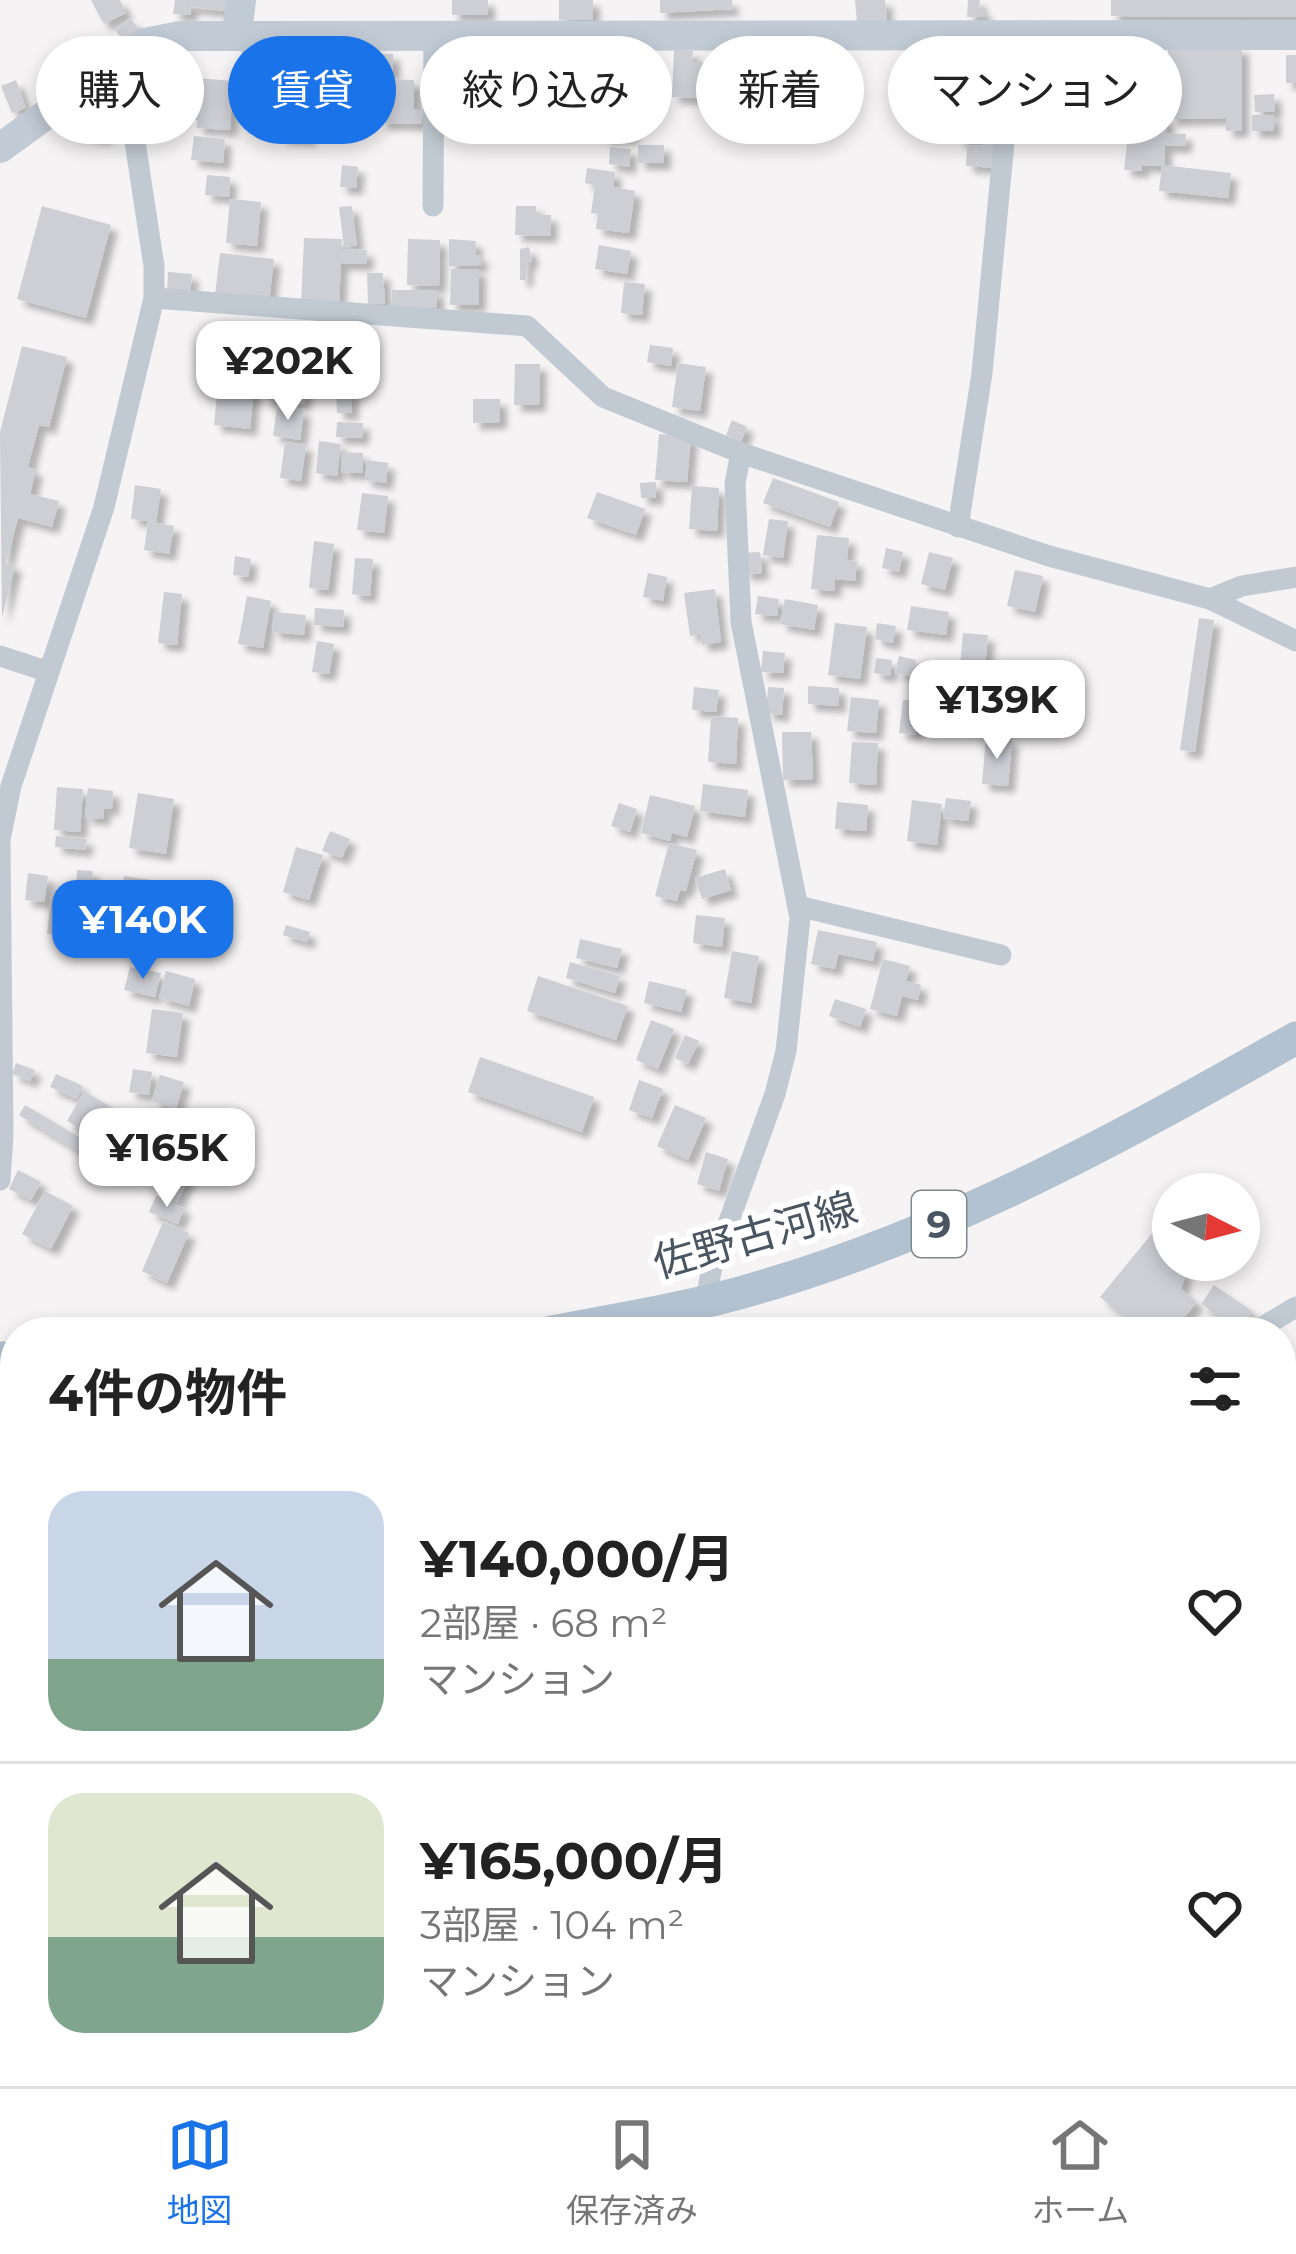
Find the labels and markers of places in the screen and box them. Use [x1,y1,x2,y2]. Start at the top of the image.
pin: ¥202K [204,321,372,423]
pin: ¥139K [913,660,1081,762]
pin: ¥140K [59,880,227,982]
pin: ¥165K [83,1108,251,1210]

